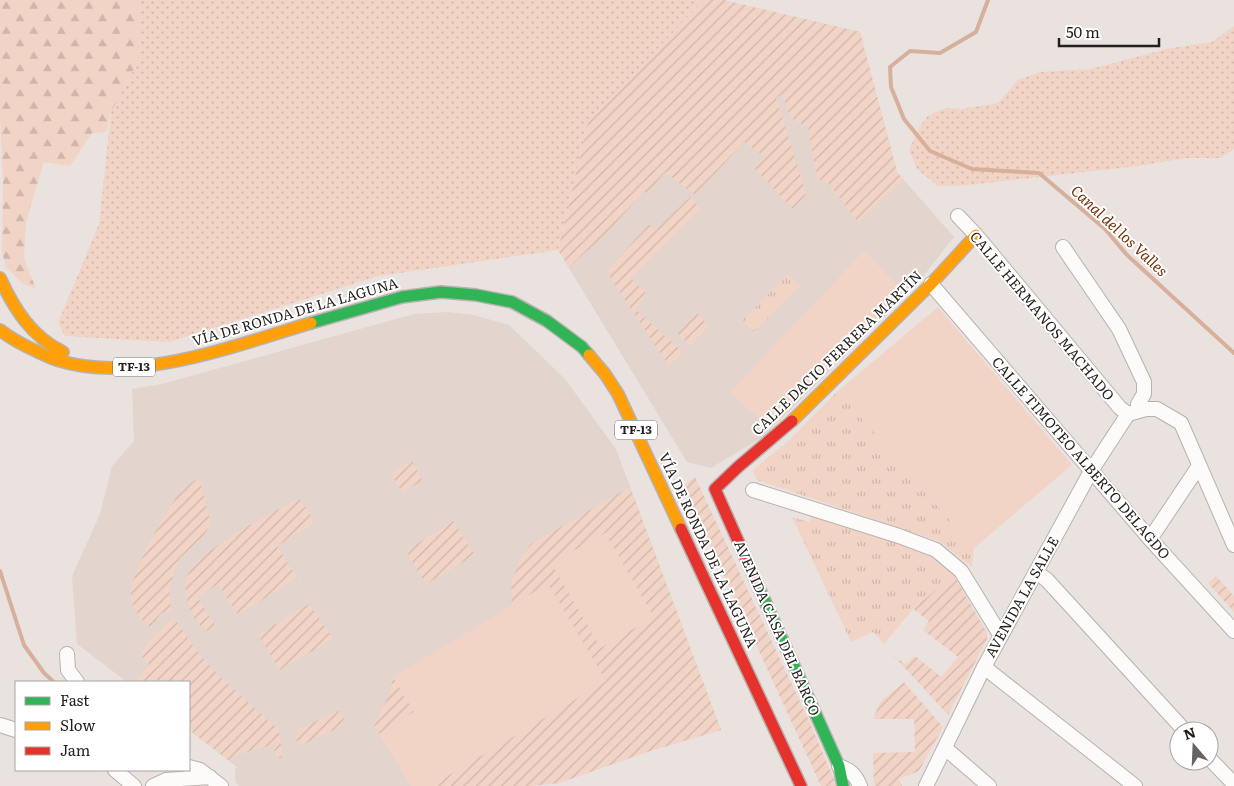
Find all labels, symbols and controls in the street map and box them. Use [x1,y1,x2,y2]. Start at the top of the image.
scale bar [1059,15,1159,47]
text: 50 m [1066,20,1100,43]
water label: Canal del los Valles [1066,179,1174,281]
street label: CALLE HERMANOS MACHADO [966,227,1120,404]
street label: CALLE DACIO FERRERA MARTÍN [747,265,926,439]
street label: VÍA DE RONDA DE LA LAGUNA [190,272,401,350]
street label: CALLE TIMOTEO ALBERTO DELAGDO [988,352,1175,563]
road number: TF-13 [113,358,155,377]
road number: TF-13 [615,420,657,440]
street label: VÍA DE RONDA DE LA LAGUNA [655,449,763,651]
street label: AVENIDA LA SALLE [979,532,1063,661]
street label: AVENIDA CASA DEL BARCO [730,537,826,719]
legend [15,681,190,771]
text: Fast [60,688,89,711]
text: Slow [60,713,95,736]
north arrow [1169,721,1219,771]
text: N [1181,721,1198,744]
text: Jam [60,738,91,761]

